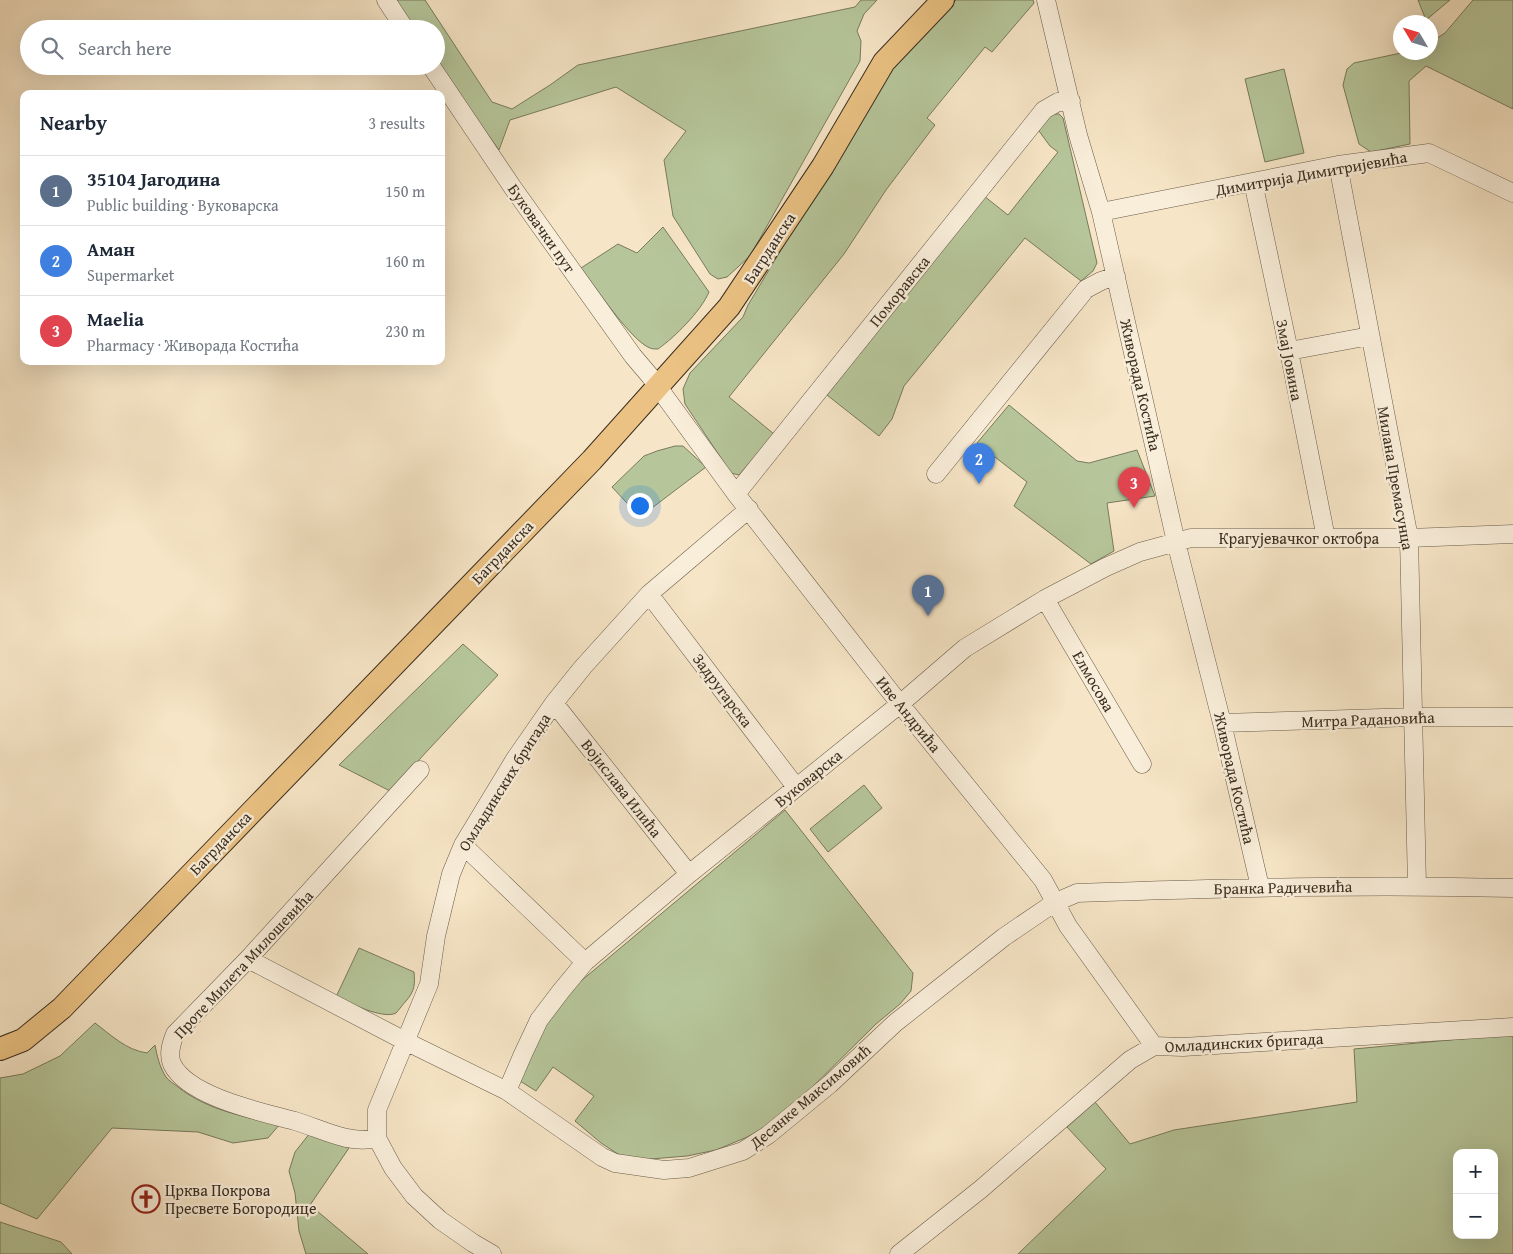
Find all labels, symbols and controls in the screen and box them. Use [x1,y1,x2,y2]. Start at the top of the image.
north arrow [1393,15,1438,60]
search box [20,20,445,75]
icon: search [38,34,66,62]
text: Search here [78,34,172,62]
text: Nearby [40,107,107,138]
text: 3 results [368,111,425,135]
street label: Димитрија Димитријевића [1212,144,1409,202]
text: 35104 Јагодина [87,165,220,193]
street label: Буковачки пут [502,178,582,278]
text: 1 [52,179,60,203]
text: 150 m [385,179,425,203]
text: Public building · Вуковарска [87,193,279,217]
street label: Багрданска [737,207,801,288]
text: Аман [87,235,135,263]
text: 2 [52,249,60,273]
text: 160 m [385,249,425,273]
street label: Поморавска [863,250,935,332]
text: Supermarket [87,263,174,287]
text: Maelia [87,305,144,333]
street label: Живорада Костића [1114,316,1168,454]
street label: Змај Јовина [1270,317,1310,403]
text: 3 [52,319,60,343]
text: 230 m [385,319,425,343]
text: Pharmacy · Живорада Костића [87,333,299,357]
street label: Милана Премасунца [1372,404,1421,552]
pin: 2 [963,443,995,484]
pin: 3 [1118,467,1150,508]
your location [627,493,653,519]
street label: Багрданска [465,514,539,589]
street label: Крагујевачког октобра [1219,526,1380,550]
pin: 1 [912,575,944,616]
street label: Елмосова [1067,646,1121,716]
street label: Задругарска [687,648,759,732]
street label: Иве Андрића [871,671,948,758]
street label: Митра Радановића [1301,705,1435,733]
street label: Омладинских бригада [452,708,556,856]
street label: Живорада Костића [1208,709,1262,847]
street label: Војислава Илића [576,734,668,843]
street label: Вуковарска [769,743,847,813]
street label: Багрданска [183,805,257,880]
street label: Бранка Радичевића [1214,874,1353,900]
street label: Проте Милета Милошевића [167,884,319,1044]
street label: Омладинских бригада [1164,1026,1324,1058]
street label: Десанке Максимовић [743,1038,876,1155]
map controls [1453,1149,1498,1239]
button: + [1453,1149,1498,1194]
place label: Црква Покрова Пресвете Богородице [165,1178,316,1220]
church icon: Црква Покрова Пресвете Богородице [131,1184,161,1214]
button: − [1453,1194,1498,1239]

